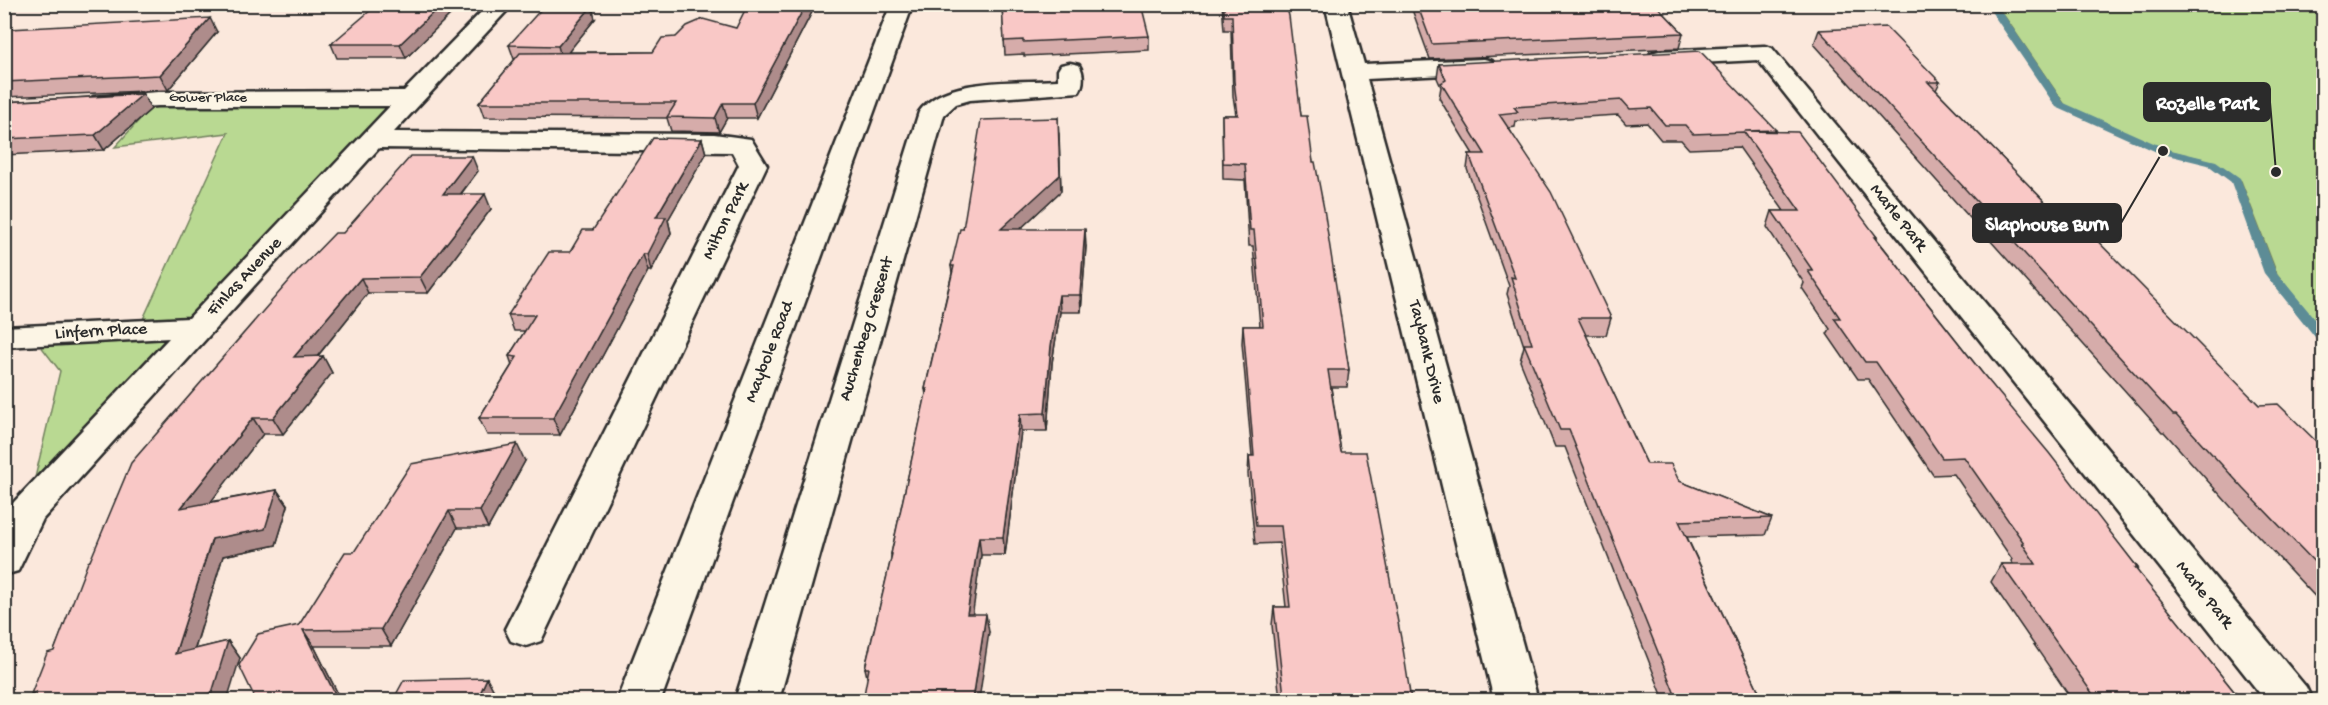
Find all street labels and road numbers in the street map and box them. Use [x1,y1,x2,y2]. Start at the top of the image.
street label: Gower Place [169,89,247,107]
street label: Milton Park [698,177,755,263]
street label: Marle Park [1864,180,1933,257]
street label: Finlas Avenue [202,233,287,322]
street label: Auchenbeg Crescent [835,253,899,403]
street label: Maybole Road [741,297,799,406]
street label: Taybank Drive [1403,297,1449,406]
street label: Linfern Place [54,319,148,345]
street label: Marle Park [2170,557,2239,634]

